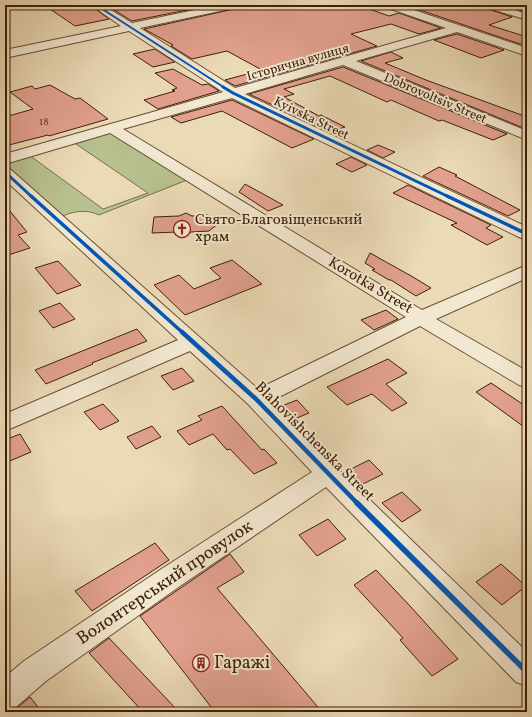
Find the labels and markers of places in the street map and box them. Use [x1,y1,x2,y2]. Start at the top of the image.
place label: Свято-Благовіщенський храм [195,210,362,248]
church icon: Свято-Благовіщенський храм [172,219,192,239]
place label: Гаражі [214,651,270,676]
building icon: Гаражі [191,653,211,673]

